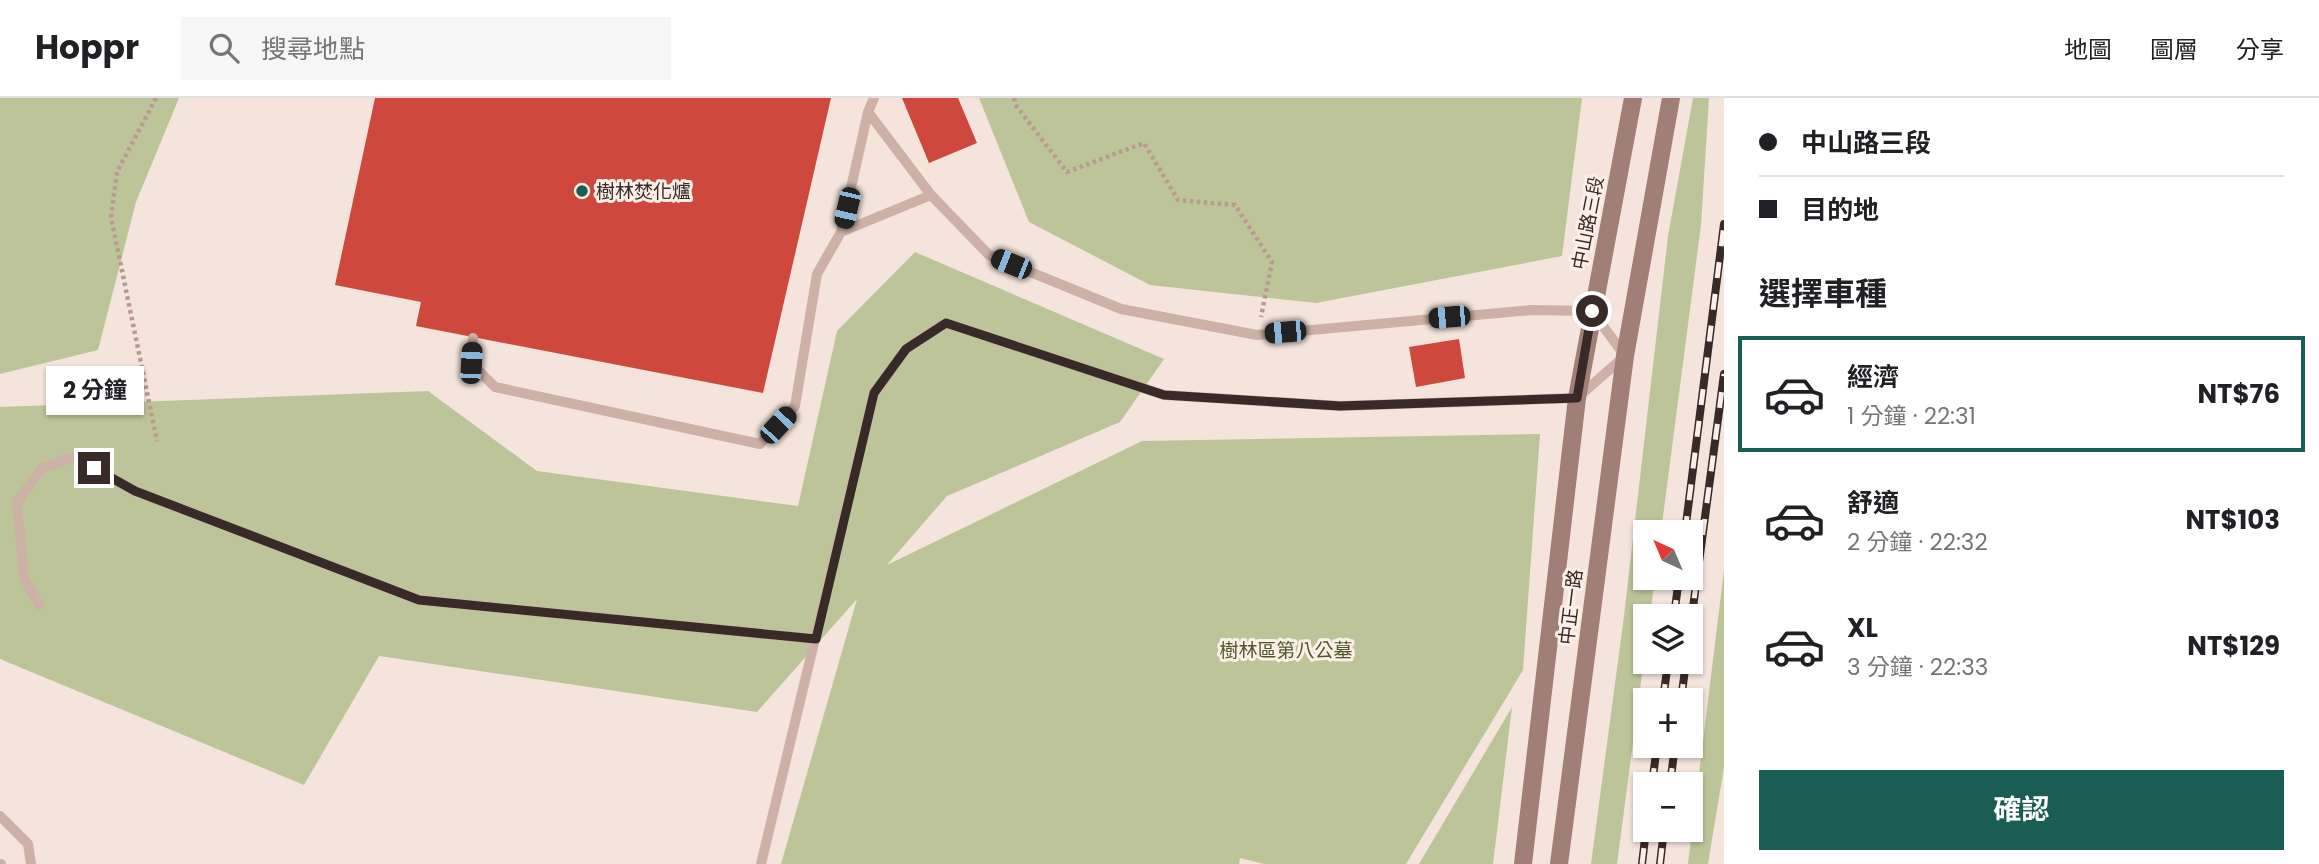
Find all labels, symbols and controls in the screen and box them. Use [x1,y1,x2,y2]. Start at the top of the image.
search box [181,17,671,80]
text: Hoppr [35,24,139,71]
icon: search [205,29,243,67]
text: 搜尋地點 [261,31,365,67]
text: 地圖 [2064,33,2112,66]
text: 圖層 [2150,33,2198,66]
text: 分享 [2236,33,2284,66]
text: 中山路三段 [1801,125,1931,161]
street label: 中山路三段 [1566,174,1610,272]
place label: 樹林焚化爐 [596,178,691,205]
marker: 樹林焚化爐 [574,183,590,199]
car [833,185,862,231]
text: 目的地 [1801,192,1879,228]
car [988,246,1035,282]
text: 選擇車種 [1759,271,1887,316]
route start [1576,295,1608,327]
car [1428,305,1471,329]
car [1264,320,1307,344]
car [460,341,483,385]
text: 經濟 [1847,359,1899,395]
icon: car [1763,363,1826,426]
callout: 2 分鐘 [45,366,143,416]
text: 2 分鐘 [63,374,127,406]
text: NT$76 [2198,376,2280,412]
text: 1 分鐘 · 22:31 [1847,400,1976,432]
car [756,402,801,448]
route end [78,452,110,484]
text: 舒適 [1847,485,1899,521]
icon: car [1763,489,1826,552]
text: NT$103 [2186,502,2280,538]
north arrow [1633,520,1703,590]
map controls [1633,520,1703,842]
text: 2 分鐘 · 22:32 [1847,526,1988,558]
street label: 中正一路 [1553,568,1589,646]
button: layers [1633,604,1703,674]
text: XL [1847,610,1878,646]
icon: car [1763,615,1826,678]
text: NT$129 [2187,628,2280,664]
park label: 樹林區第八公墓 [1219,637,1353,664]
text: 3 分鐘 · 22:33 [1847,651,1988,683]
button: + [1633,688,1703,758]
button: 確認 [1759,770,2284,850]
button: − [1633,772,1703,842]

